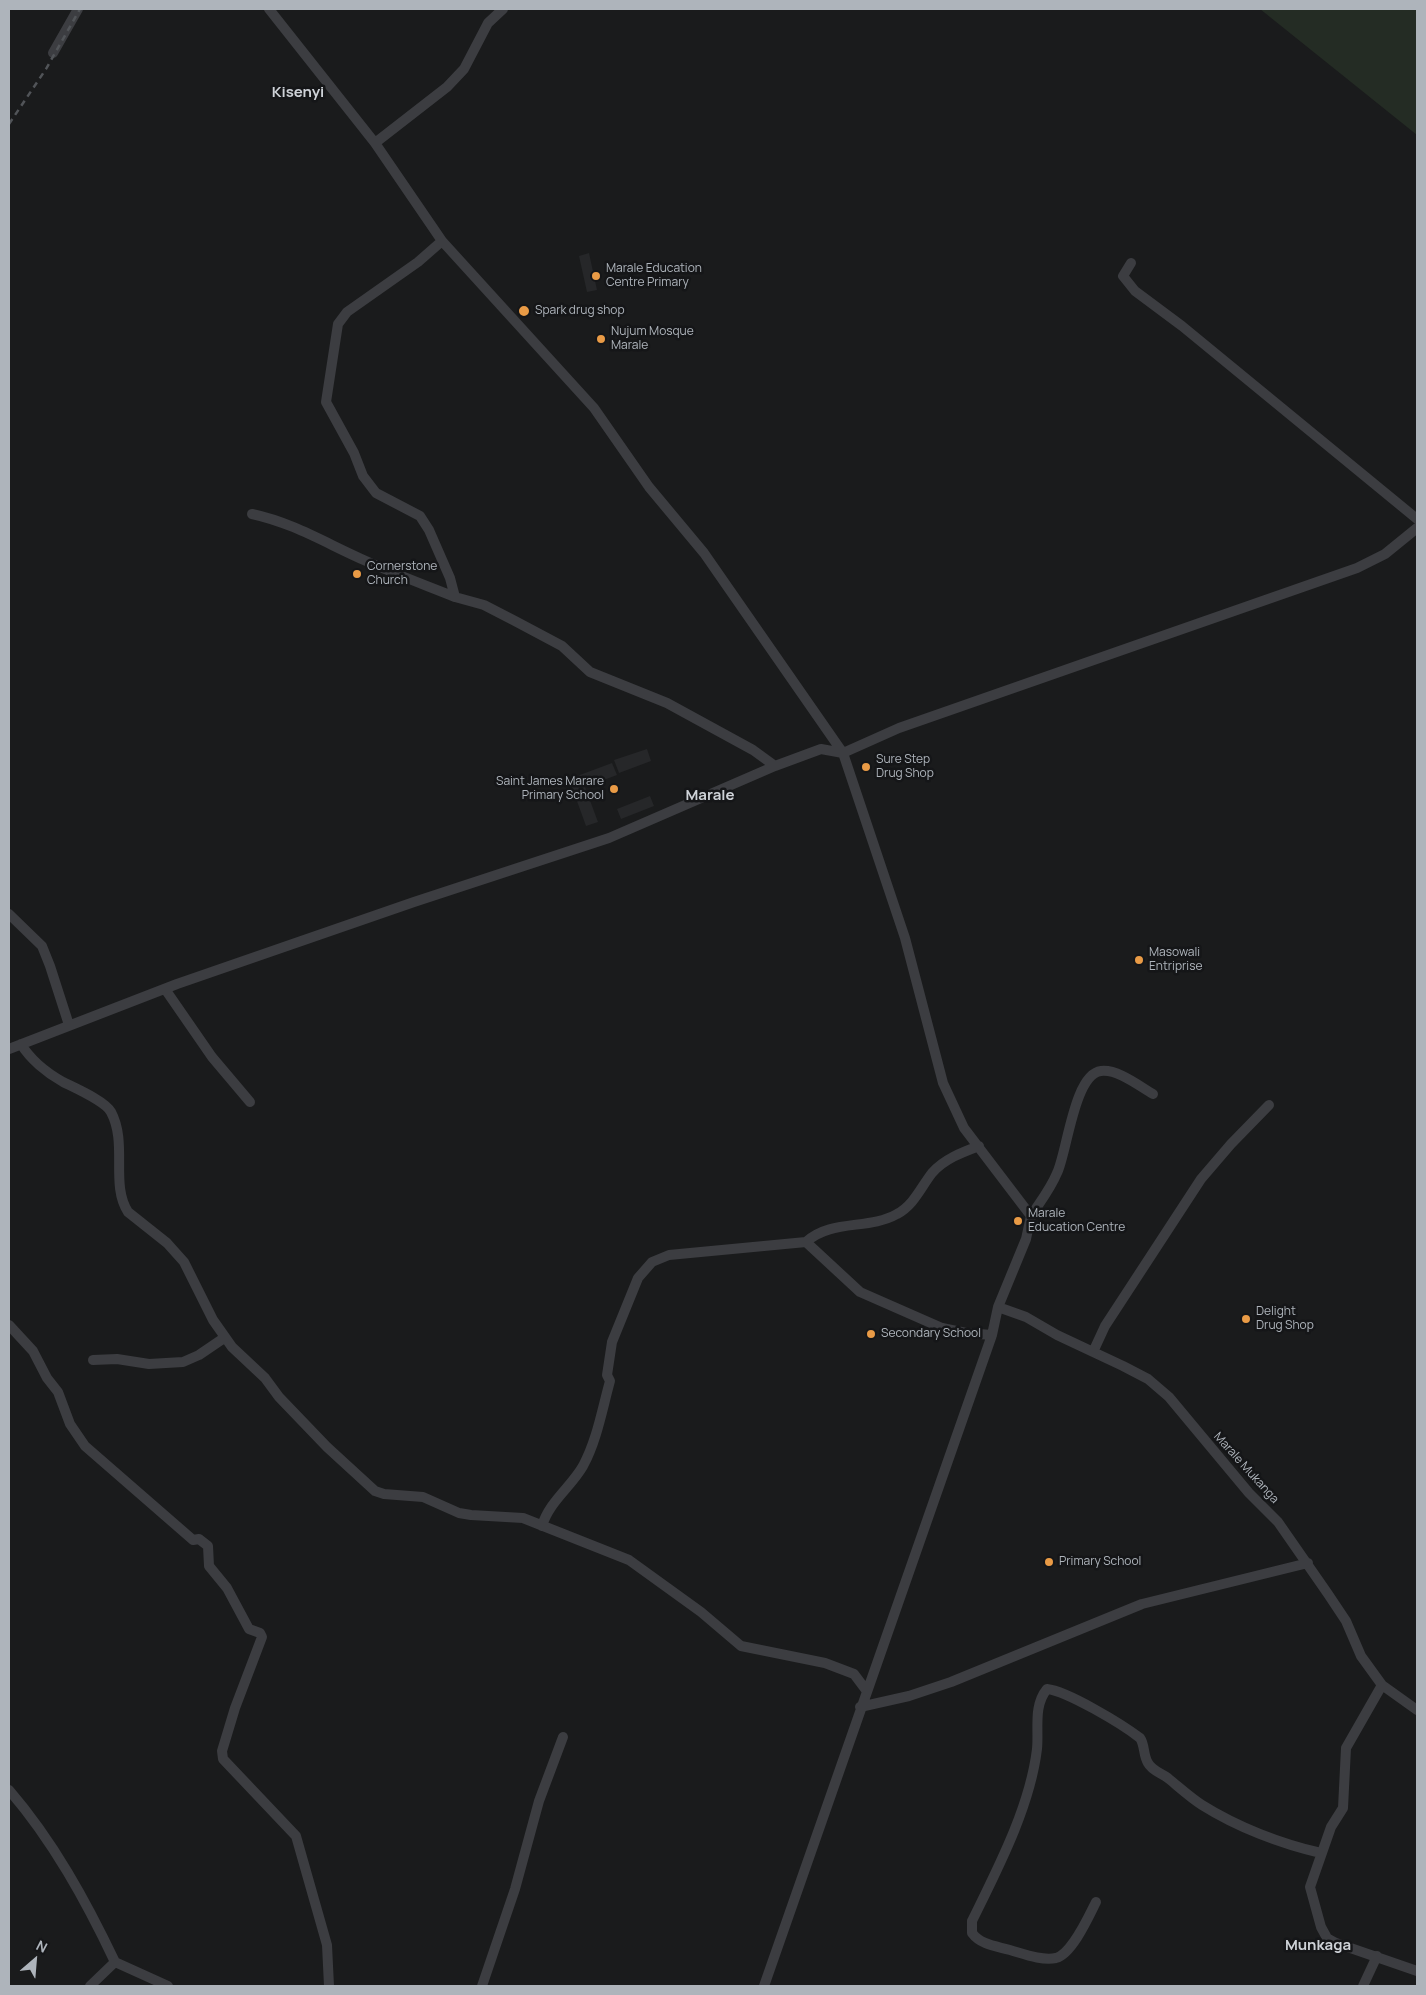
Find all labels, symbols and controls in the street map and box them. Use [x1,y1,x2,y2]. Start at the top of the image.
district label: Kisenyi [272,84,324,102]
place label: Marale Education Centre Primary [606,262,702,290]
marker: Marale Education Centre Primary [590,270,602,282]
marker: Spark drug shop [517,304,531,318]
place label: Spark drug shop [535,304,625,318]
place label: Nujum Mosque Marale [611,325,694,353]
marker: Nujum Mosque Marale [595,333,607,345]
place label: Cornerstone Church [367,560,437,588]
marker: Cornerstone Church [351,568,363,580]
place label: Sure Step Drug Shop [876,753,934,781]
marker: Sure Step Drug Shop [860,761,872,773]
place label: Saint James Marare Primary School [496,775,604,803]
marker: Saint James Marare Primary School [608,783,620,795]
district label: Marale [685,787,735,805]
place label: Masowali Entriprise [1149,946,1202,974]
marker: Masowali Entriprise [1133,954,1145,966]
place label: Marale Education Centre [1028,1207,1125,1235]
marker: Marale Education Centre [1012,1215,1024,1227]
place label: Delight Drug Shop [1256,1305,1314,1333]
marker: Delight Drug Shop [1240,1313,1252,1325]
place label: Secondary School [881,1327,981,1341]
marker: Secondary School [865,1328,877,1340]
street label: Marale Mukanga [1210,1430,1282,1506]
place label: Primary School [1059,1555,1141,1569]
marker: Primary School [1043,1556,1055,1568]
north arrow [10,1935,60,1985]
text: N [33,1935,51,1957]
district label: Munkaga [1285,1937,1351,1955]

